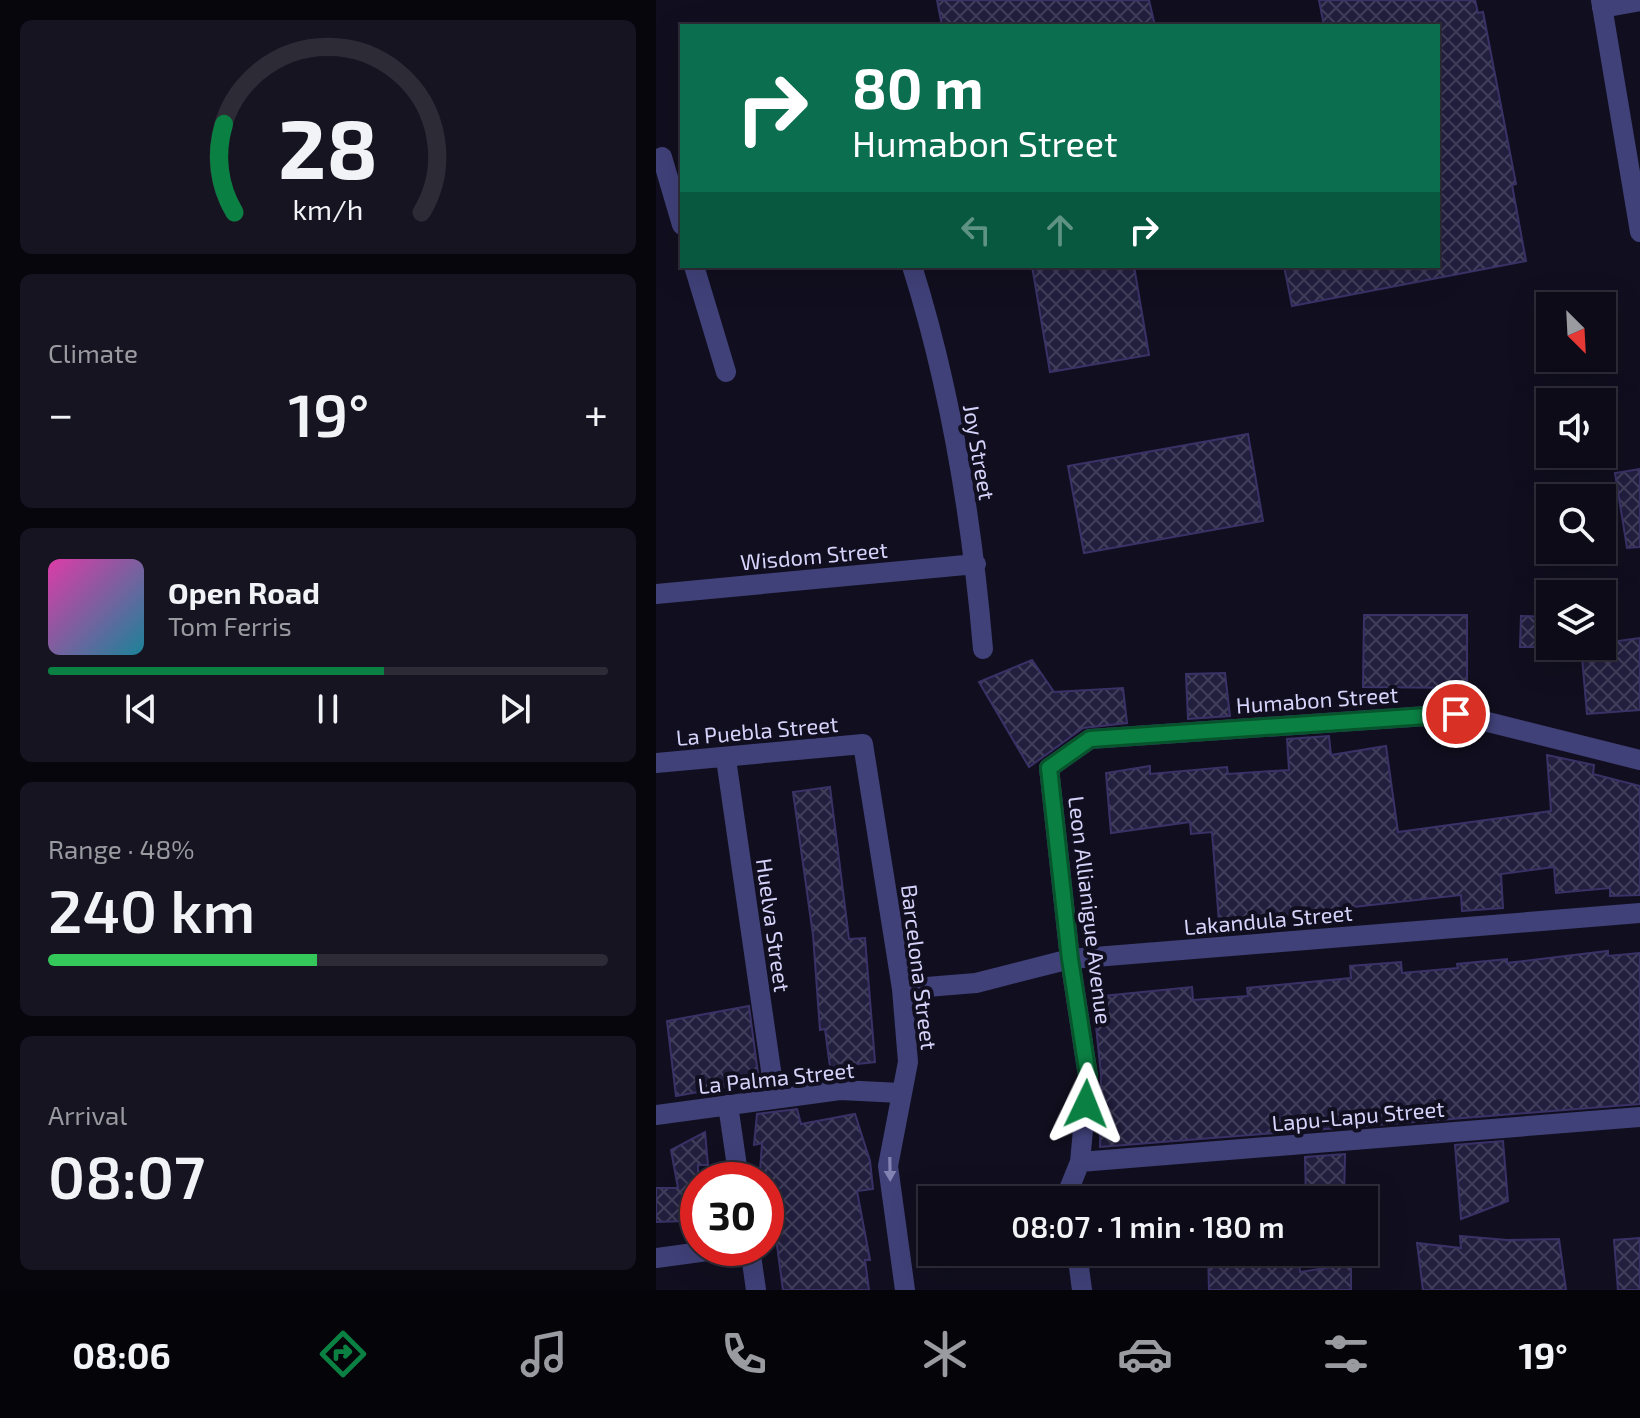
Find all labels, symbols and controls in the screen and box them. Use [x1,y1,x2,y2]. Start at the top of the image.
text: 80 m [852,53,984,120]
icon: right [720,56,824,160]
text: 28 [278,96,378,196]
text: Humabon Street [852,121,1118,164]
text: km/h [293,191,363,226]
icon: left [954,208,998,252]
icon: ahead [1038,208,1082,252]
icon: right [1122,208,1166,252]
north arrow [1536,292,1616,372]
map controls [1536,292,1616,660]
text: Climate [48,337,138,368]
text: 19° [288,377,369,449]
text: − [48,386,74,439]
text: + [584,386,608,439]
button: sound [1536,388,1616,468]
street label: Joy Street [959,402,1001,502]
button: search [1536,484,1616,564]
street label: Wisdom Street [739,536,889,574]
text: Open Road [168,574,320,610]
button: layers [1536,580,1616,660]
text: Tom Ferris [168,610,292,641]
street label: Humabon Street [1235,680,1399,718]
pin [1422,680,1490,748]
icon: previous [119,687,163,731]
icon: pause [306,687,350,731]
icon: next [493,687,537,731]
icon: arrive [1434,692,1478,736]
street label: La Puebla Street [675,710,839,750]
street label: Leon Allianigue Avenue [1064,794,1118,1026]
text: Range · 48% [48,833,195,864]
street label: Huelva Street [752,856,796,994]
text: 240 km [48,873,255,945]
street label: Barcelona Street [897,883,943,1051]
street label: Lakandula Street [1183,899,1353,939]
street label: La Palma Street [696,1056,856,1098]
position arrow [1044,1062,1128,1146]
street label: Lapu-Lapu Street [1271,1094,1445,1136]
text: Arrival [48,1099,127,1130]
text: 08:07 [48,1139,205,1211]
one-way arrow [884,1157,896,1183]
speed limit sign: 30 [680,1162,784,1266]
text: 08:07 · 1 min · 180 m [1011,1208,1285,1244]
icon: directions [315,1326,371,1382]
icon: music [516,1326,572,1382]
icon: phone [716,1326,772,1382]
icon: climate [917,1326,973,1382]
icon: car [1117,1326,1173,1382]
icon: filters [1318,1326,1374,1382]
text: 08:06 [72,1333,171,1376]
text: 19° [1518,1333,1568,1376]

